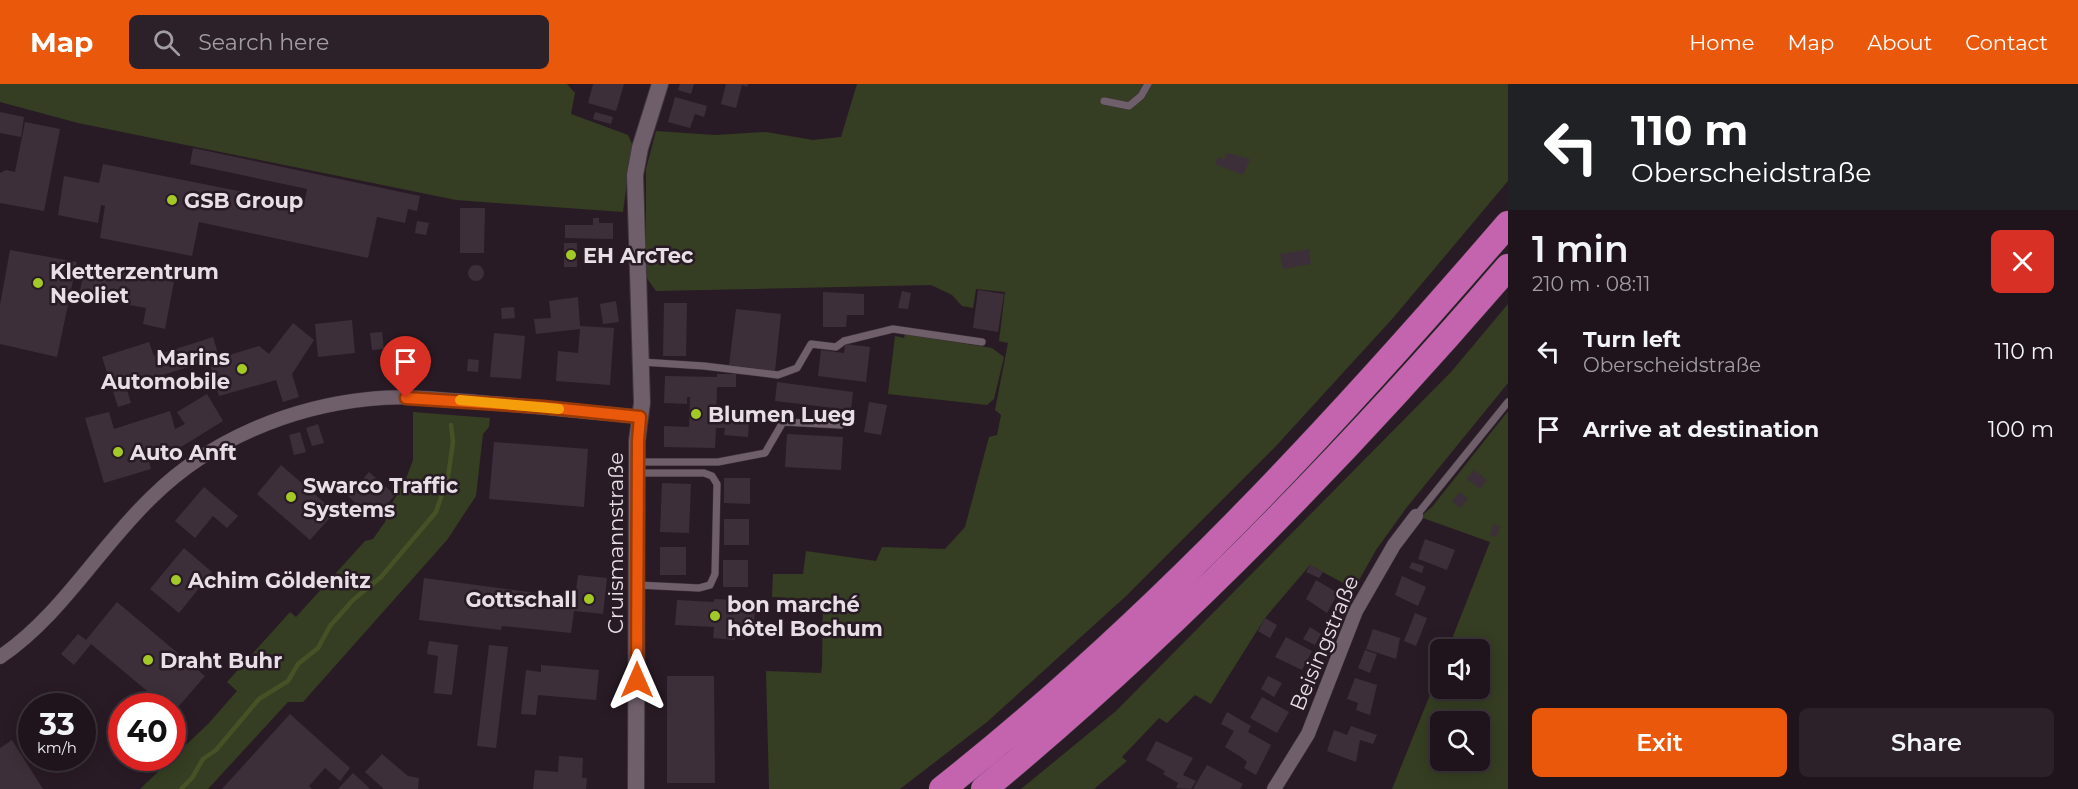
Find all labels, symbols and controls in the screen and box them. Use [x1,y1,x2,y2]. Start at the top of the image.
search box [129,15,549,69]
text: Map [30,25,93,59]
icon: search [150,26,183,59]
text: Search here [198,29,329,56]
text: Home [1689,30,1754,55]
text: Map [1787,30,1834,55]
text: About [1867,30,1932,55]
text: Contact [1965,30,2048,55]
text: 110 m [1631,104,1748,156]
icon: left [1532,108,1610,186]
text: Oberscheidstraße [1631,156,1871,189]
place label: GSB Group [184,188,303,213]
marker: GSB Group [165,193,179,207]
text: 1 min [1532,227,1629,271]
button: close [1991,230,2054,293]
place label: EH ArcTec [583,243,694,268]
marker: EH ArcTec [564,248,578,262]
place label: Kletterzentrum Neoliet [50,259,219,308]
text: 210 m · 08:11 [1532,272,1650,296]
marker: Kletterzentrum Neoliet [31,276,45,290]
text: Turn left [1583,326,1681,353]
icon: left [1532,335,1565,368]
pin [380,336,431,398]
text: 110 m [1994,338,2054,365]
place label: Marins Automobile [100,345,230,394]
icon: arrive [389,345,422,378]
text: Oberscheidstraße [1583,353,1761,377]
marker: Marins Automobile [235,362,249,376]
place label: Blumen Lueg [708,402,856,427]
marker: Blumen Lueg [689,407,703,421]
icon: arrive [1532,413,1565,446]
text: Arrive at destination [1583,416,1819,443]
text: 100 m [1988,416,2054,443]
place label: Auto Anft [129,440,237,465]
marker: Auto Anft [111,445,125,459]
street label: Cruismannstraße [603,452,628,634]
place label: Swarco Traffic Systems [303,473,459,522]
marker: Swarco Traffic Systems [284,490,298,504]
place label: Achim Göldenitz [187,568,371,593]
street label: Beisingstraße [1284,572,1364,714]
marker: Achim Göldenitz [169,573,183,587]
place label: Gottschall [465,587,577,612]
marker: Gottschall [582,592,596,606]
place label: bon marché hôtel Bochum [727,592,883,641]
marker: bon marché hôtel Bochum [708,609,722,623]
map controls [1430,639,1490,771]
button: sound [1430,639,1490,699]
place label: Draht Buhr [160,648,282,673]
position arrow [605,648,669,712]
marker: Draht Buhr [141,653,155,667]
speed limit sign: 40 [108,693,186,771]
text: 33 [39,706,75,743]
button: Exit [1532,708,1787,777]
button: Share [1799,708,2054,777]
button: search [1430,711,1490,771]
text: km/h [37,738,77,757]

